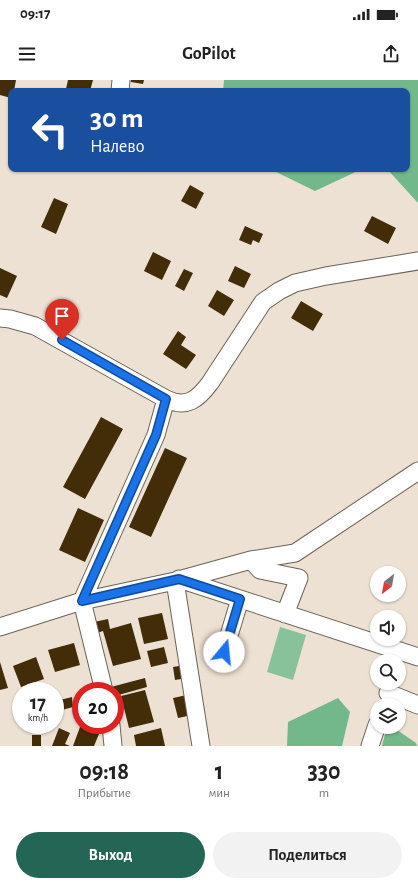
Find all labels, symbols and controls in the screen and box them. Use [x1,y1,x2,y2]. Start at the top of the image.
text: 09:17 [20,6,50,21]
icon: menu [16,43,38,65]
icon: share [380,43,402,65]
text: GoPilot [182,45,236,63]
icon: left [24,104,76,156]
text: 30 m [90,105,143,133]
text: Налево [90,138,144,156]
pin [45,299,79,340]
icon: arrive [51,305,73,327]
north arrow [370,566,406,602]
map controls [370,566,406,734]
button: sound [370,610,406,646]
position arrow [203,631,245,673]
button: search [370,654,406,690]
speed limit sign: 20 [72,682,124,734]
text: 17 [30,693,46,713]
button: layers [370,698,406,734]
text: km/h [28,713,48,723]
text: 09:18 [79,760,129,784]
text: 1 [215,760,223,784]
text: 330 [307,760,341,784]
text: Прибытие [77,787,131,800]
text: мин [208,787,230,800]
text: m [319,787,329,800]
button: Выход [16,832,205,878]
button: Поделиться [213,832,402,878]

